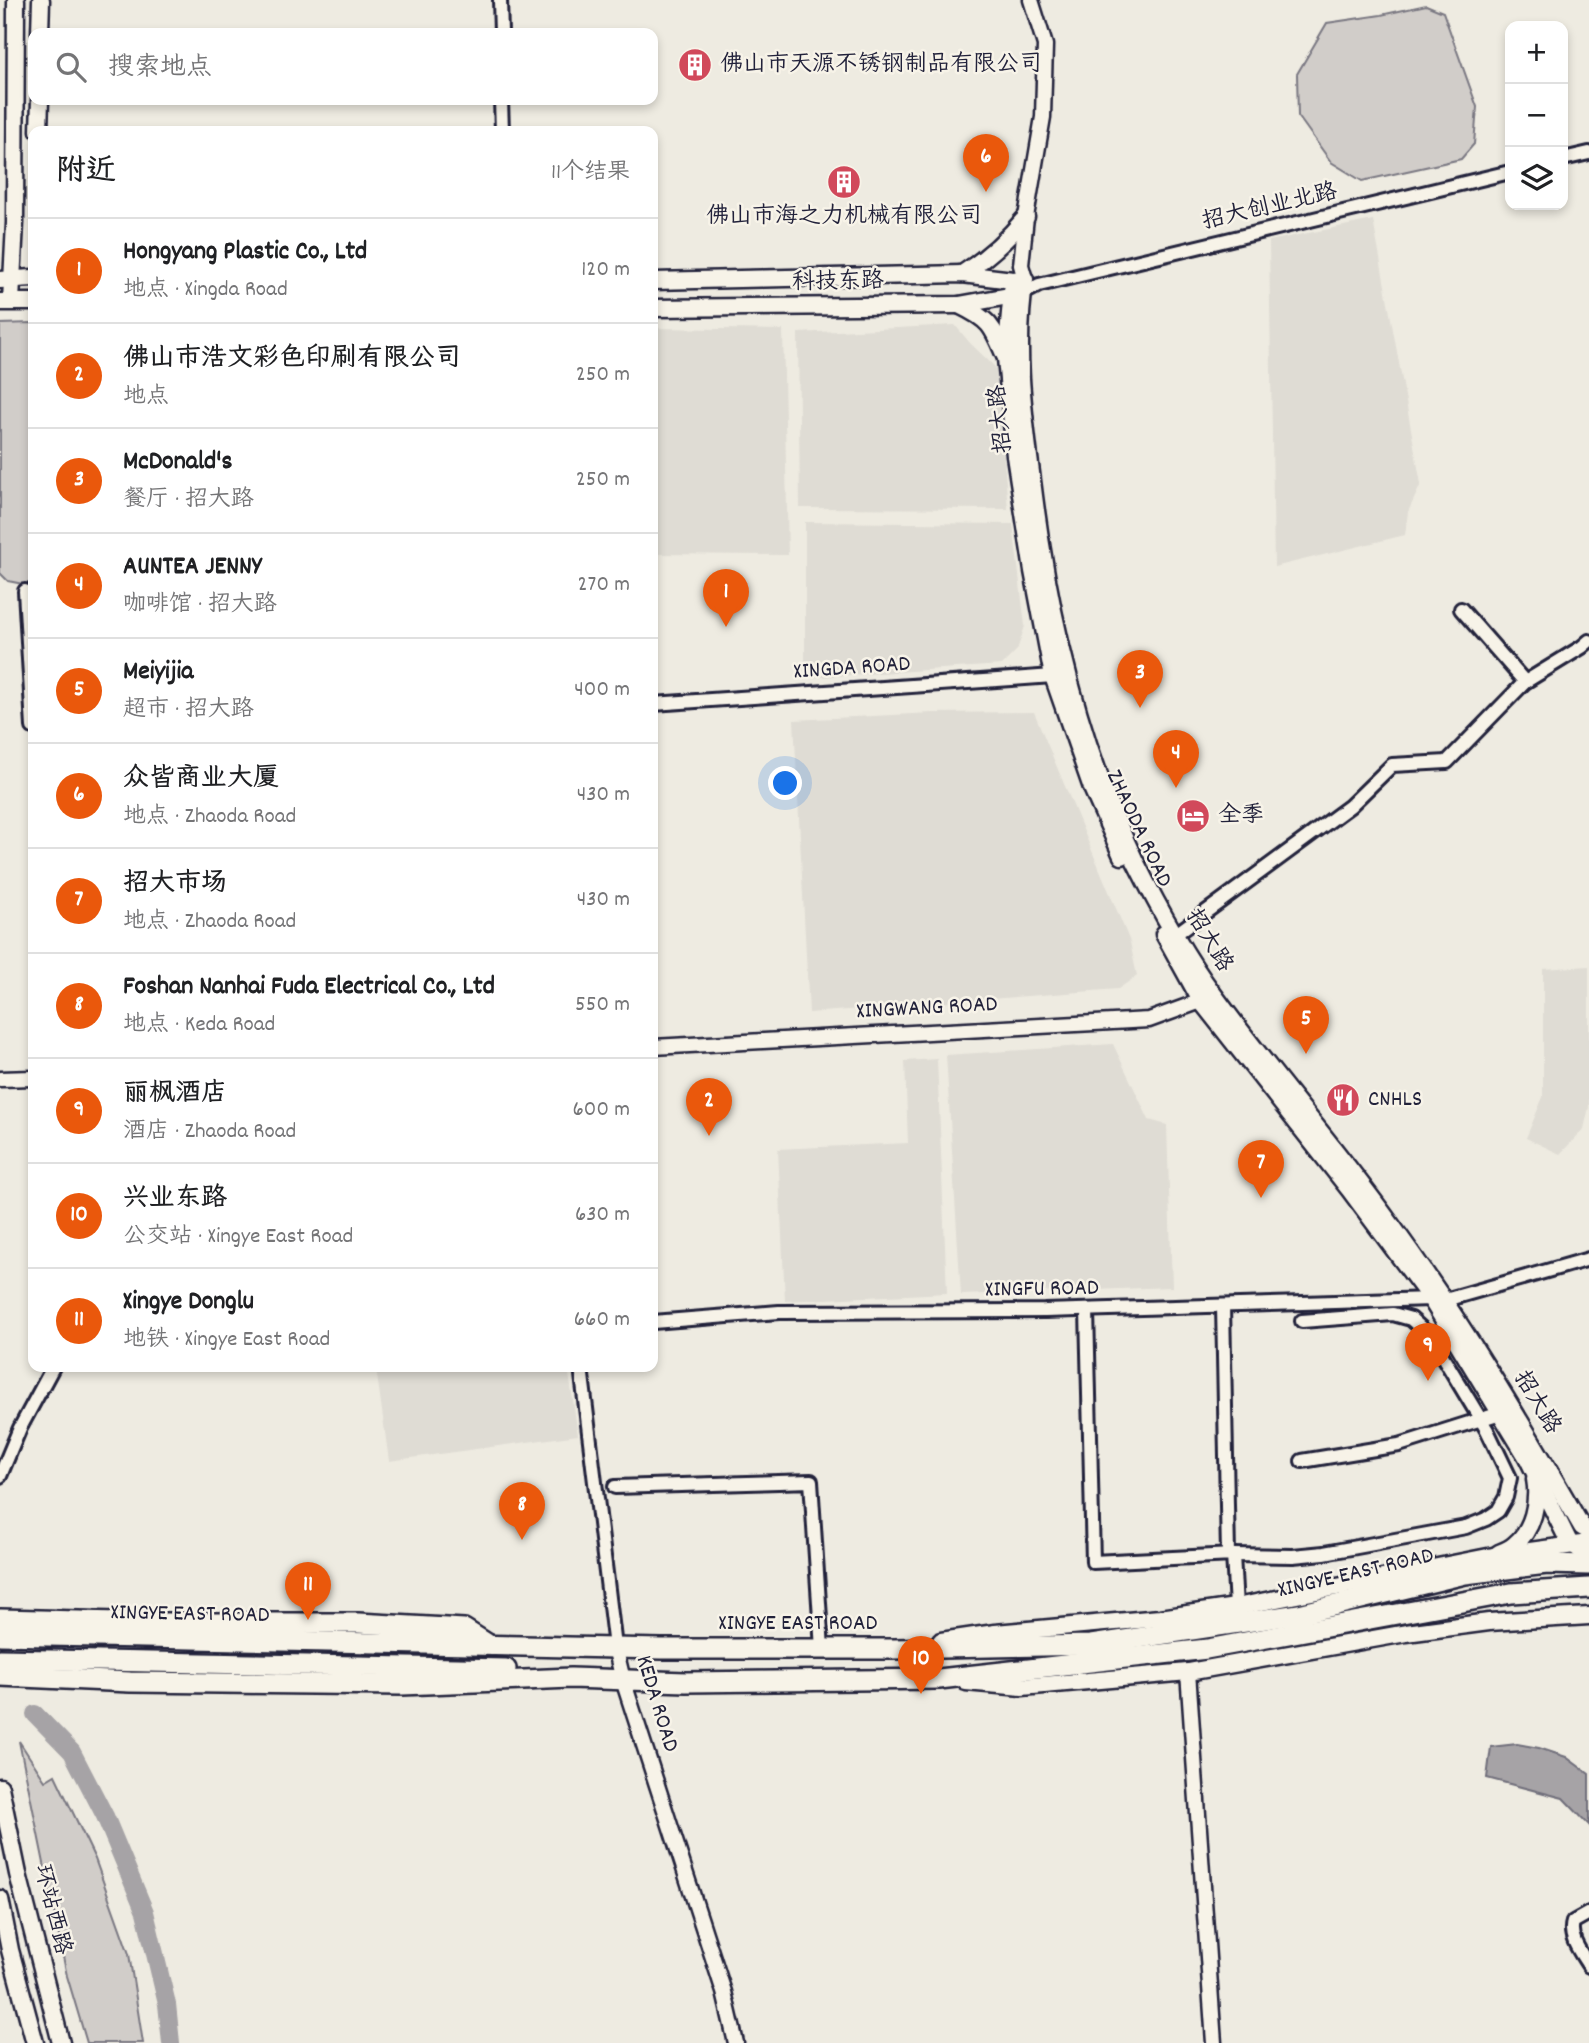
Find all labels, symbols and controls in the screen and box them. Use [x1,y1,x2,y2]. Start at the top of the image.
map controls [1505,21,1568,210]
button: + [1505,21,1568,84]
search box [28,28,658,105]
building icon: 佛山市天源不锈钢制品有限公司 [676,46,714,84]
icon: search [52,48,90,86]
place label: 佛山市天源不锈钢制品有限公司 [720,49,1042,82]
text: 搜索地点 [108,50,212,87]
button: − [1505,84,1568,147]
pin: 6 [963,134,1009,192]
button: layers [1505,147,1568,210]
text: 附近 [56,152,116,195]
text: 11个结果 [551,157,630,190]
building icon: 佛山市海之力机械有限公司 [825,163,863,201]
street label: 招大创业北路 [1199,176,1341,240]
place label: 佛山市海之力机械有限公司 [706,201,982,234]
text: Hongyang Plastic Co., Ltd [123,234,367,271]
text: 1 [76,254,82,287]
text: 120 m [581,254,630,287]
street label: 科技东路 [792,266,884,300]
text: 地点 · Xingda Road [123,274,288,307]
text: 佛山市浩文彩色印刷有限公司 [123,341,461,378]
text: 2 [74,359,84,392]
text: 250 m [576,359,630,392]
text: 地点 [123,381,169,414]
street label: 招大路 [982,383,1022,455]
text: McDonald's [123,444,232,481]
text: 3 [74,464,84,497]
text: 250 m [576,464,630,497]
text: 餐厅 · 招大路 [123,484,254,517]
text: AUNTEA JENNY [123,549,261,586]
text: 4 [74,569,84,602]
text: 270 m [578,569,630,602]
pin: 1 [703,569,749,627]
text: 咖啡馆 · 招大路 [123,589,277,622]
street label: XINGDA ROAD [793,648,912,690]
pin: 3 [1117,650,1163,708]
text: Meiyijia [123,654,194,691]
text: 5 [74,674,84,707]
text: 400 m [574,674,630,707]
text: 超市 · 招大路 [123,694,254,727]
pin: 4 [1153,730,1199,788]
text: 众皆商业大厦 [123,761,279,798]
street label: ZHAODA ROAD [1096,765,1180,893]
your location [768,766,802,800]
text: 6 [73,779,85,812]
text: 430 m [577,779,630,812]
hotel icon: 全季 [1174,797,1212,835]
place label: 全季 [1218,800,1264,833]
text: 地点 · Zhaoda Road [123,801,296,834]
text: 招大市场 [123,866,227,903]
text: 7 [75,884,83,917]
text: 430 m [577,884,630,917]
street label: 招大路 [1176,903,1240,979]
text: 地点 · Zhaoda Road [123,906,296,939]
text: Foshan Nanhai Fuda Electrical Co., Ltd [123,969,495,1006]
text: 8 [74,989,84,1022]
text: 550 m [575,989,630,1022]
street label: XINGWANG ROAD [856,989,998,1029]
pin: 5 [1283,996,1329,1054]
text: 地点 · Keda Road [123,1009,275,1042]
text: 丽枫酒店 [123,1076,227,1113]
pin: 2 [686,1078,732,1136]
restaurant icon: CNHLS [1324,1081,1362,1119]
place label: CNHLS [1368,1084,1422,1117]
text: 9 [74,1094,84,1127]
text: 600 m [573,1094,630,1127]
text: 酒店 · Zhaoda Road [123,1116,296,1149]
pin: 7 [1238,1140,1284,1198]
text: 兴业东路 [123,1181,227,1218]
text: 10 [70,1199,88,1232]
text: 630 m [575,1199,630,1232]
text: 公交站 · Xingye East Road [123,1221,353,1254]
street label: XINGFU ROAD [985,1273,1099,1307]
text: Xingye Donglu [123,1284,254,1321]
text: 11 [74,1304,84,1337]
text: 660 m [574,1304,630,1337]
pin: 9 [1405,1323,1451,1381]
text: 地铁 · Xingye East Road [123,1324,330,1357]
street label: 招大路 [1504,1365,1568,1441]
pin: 8 [499,1482,545,1540]
street label: XINGYE EAST ROAD [1275,1540,1437,1608]
pin: 11 [285,1562,331,1620]
street label: XINGYE EAST ROAD [110,1597,270,1633]
street label: XINGYE EAST ROAD [719,1608,878,1641]
pin: 10 [898,1636,944,1694]
street label: KEDA ROAD [626,1652,686,1757]
street label: 环站西路 [24,1861,78,1959]

